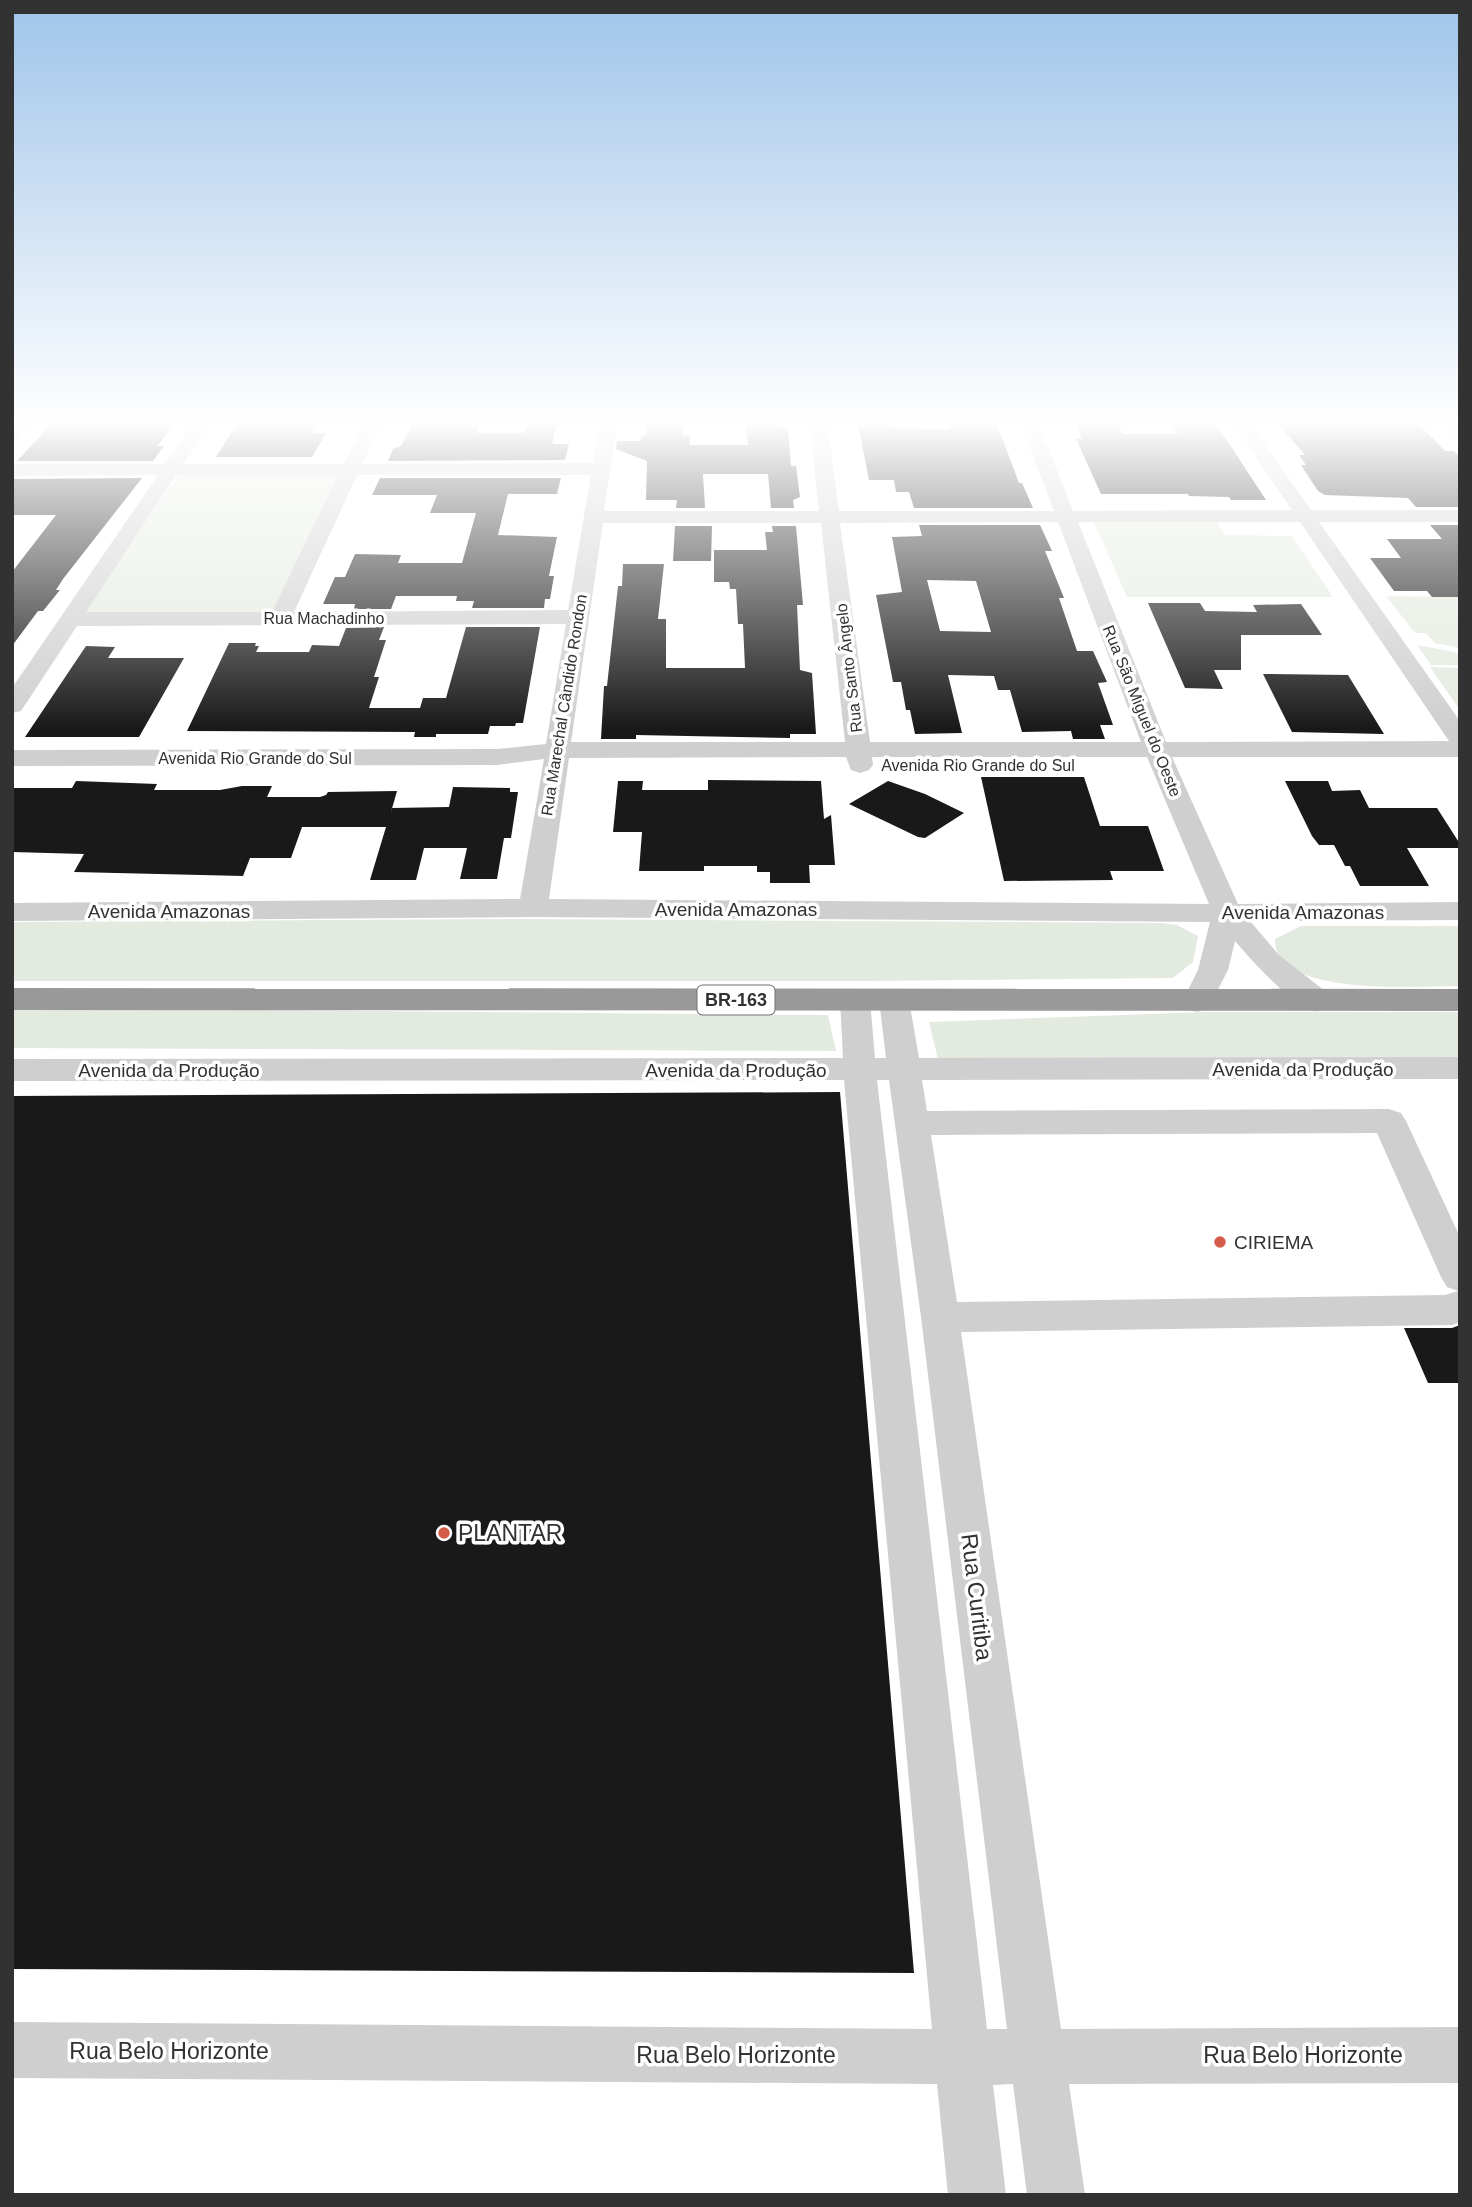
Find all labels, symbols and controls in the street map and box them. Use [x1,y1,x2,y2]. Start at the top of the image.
street label: Rua Marechal Cândido Rondon [538,593,590,817]
street label: Rua Santo Ângelo [832,602,865,734]
street label: Rua Machadinho [264,610,385,627]
street label: Rua São Miguel do Oeste [1100,623,1184,799]
street label: Avenida Rio Grande do Sul [158,750,352,767]
street label: Avenida Rio Grande do Sul [881,757,1075,774]
street label: Avenida Amazonas [655,899,817,920]
street label: Avenida Amazonas [88,901,250,922]
street label: Avenida Amazonas [1222,902,1384,923]
road number: BR-163 [698,986,774,1015]
street label: Avenida da Produção [1212,1059,1394,1080]
street label: Avenida da Produção [78,1060,260,1081]
street label: Avenida da Produção [645,1060,827,1081]
place label: CIRIEMA [1234,1232,1314,1253]
marker: CIRIEMA [1212,1234,1228,1250]
place label: PLANTAR [458,1520,562,1546]
marker: PLANTAR [436,1525,452,1541]
street label: Rua Curitiba [956,1532,998,1662]
street label: Rua Belo Horizonte [69,2038,269,2064]
street label: Rua Belo Horizonte [636,2042,836,2068]
street label: Rua Belo Horizonte [1203,2042,1403,2068]

